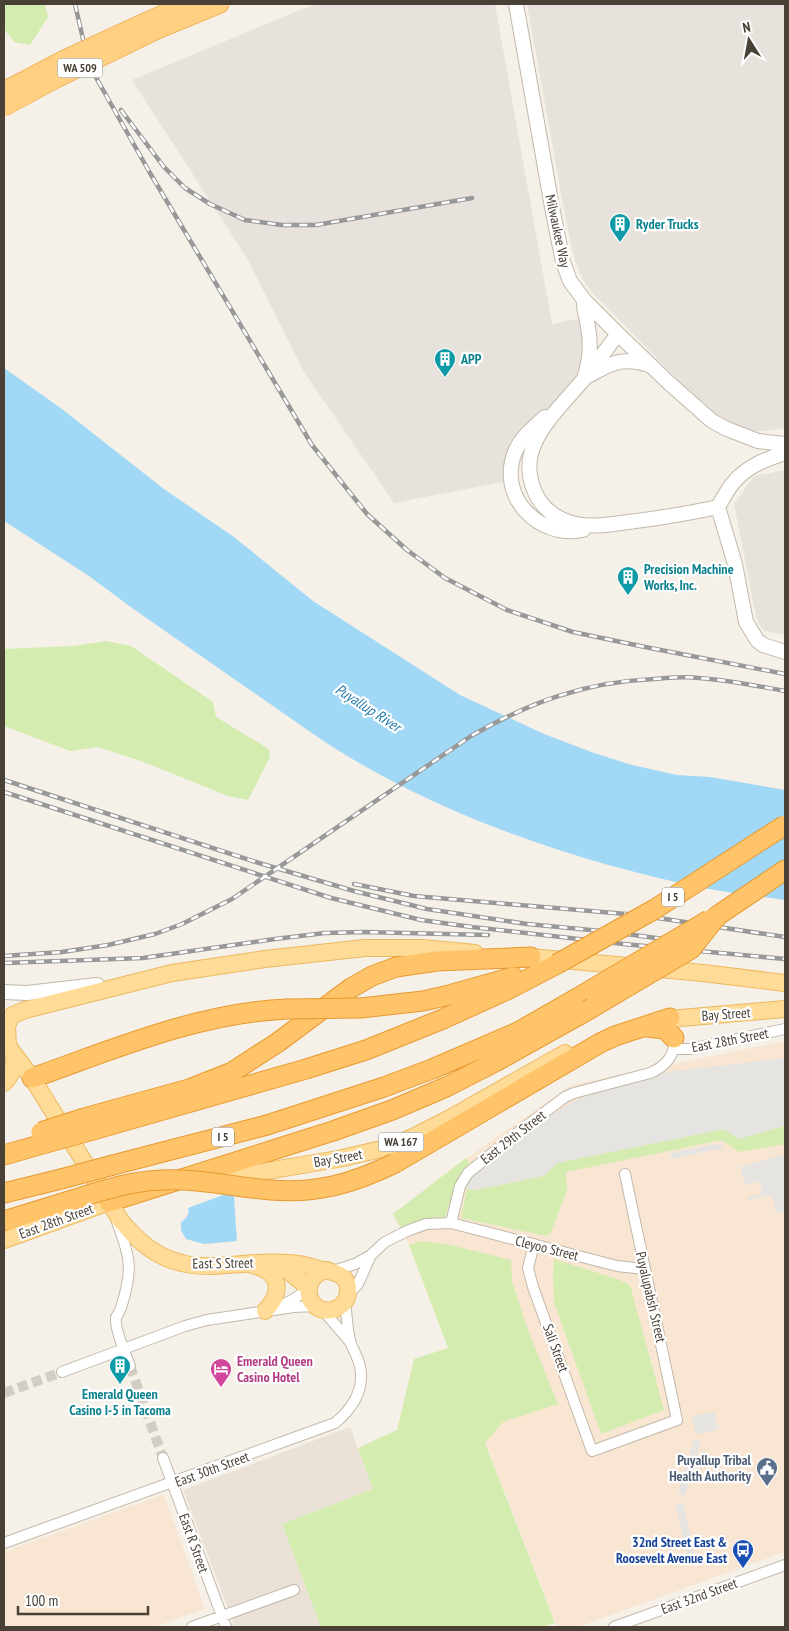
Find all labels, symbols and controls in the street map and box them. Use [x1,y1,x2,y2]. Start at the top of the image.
north arrow [724,15,774,65]
text: N [741,18,752,37]
road number: WA 509 [58,58,102,78]
street label: Milwaukee Way [541,193,575,270]
building icon: Ryder Trucks [608,212,632,243]
place label: Ryder Trucks [636,215,699,233]
building icon: APP [433,347,457,378]
place label: APP [460,350,482,368]
place label: Precision Machine Works, Inc. [643,560,734,594]
building icon: Precision Machine Works, Inc. [616,565,640,596]
water label: Puyallup River [332,679,406,737]
road number: I 5 [662,888,684,906]
street label: Bay Street [701,1003,751,1025]
street label: East 28th Street [690,1024,770,1056]
street label: East 29th Street [477,1106,549,1168]
road number: I 5 [212,1128,234,1146]
road number: WA 167 [378,1132,424,1152]
street label: Bay Street [312,1145,364,1171]
street label: East 28th Street [16,1199,96,1243]
street label: Cleyoo Street [514,1231,581,1265]
street label: Puyalupabsh Street [632,1250,670,1344]
street label: East S Street [192,1253,254,1273]
street label: Sali Street [539,1322,573,1375]
place label: Emerald Queen Casino Hotel [237,1352,313,1386]
building icon: Emerald Queen Casino I-5 in Tacoma [108,1354,132,1385]
hotel icon: Emerald Queen Casino Hotel [209,1357,233,1388]
place label: Emerald Queen Casino I-5 in Tacoma [69,1385,171,1419]
street label: East 30th Street [172,1447,252,1491]
place label: Puyallup Tribal Health Authority [669,1451,752,1485]
public building icon: Puyallup Tribal Health Authority [755,1456,779,1487]
street label: East R Street [175,1511,213,1575]
place label: 32nd Street East & Roosevelt Avenue East [616,1533,727,1567]
bus stop icon: 32nd Street East & Roosevelt Avenue East [731,1538,755,1569]
street label: East 32nd Street [658,1574,740,1618]
scale bar [18,1584,148,1616]
text: 100 m [25,1591,58,1610]

